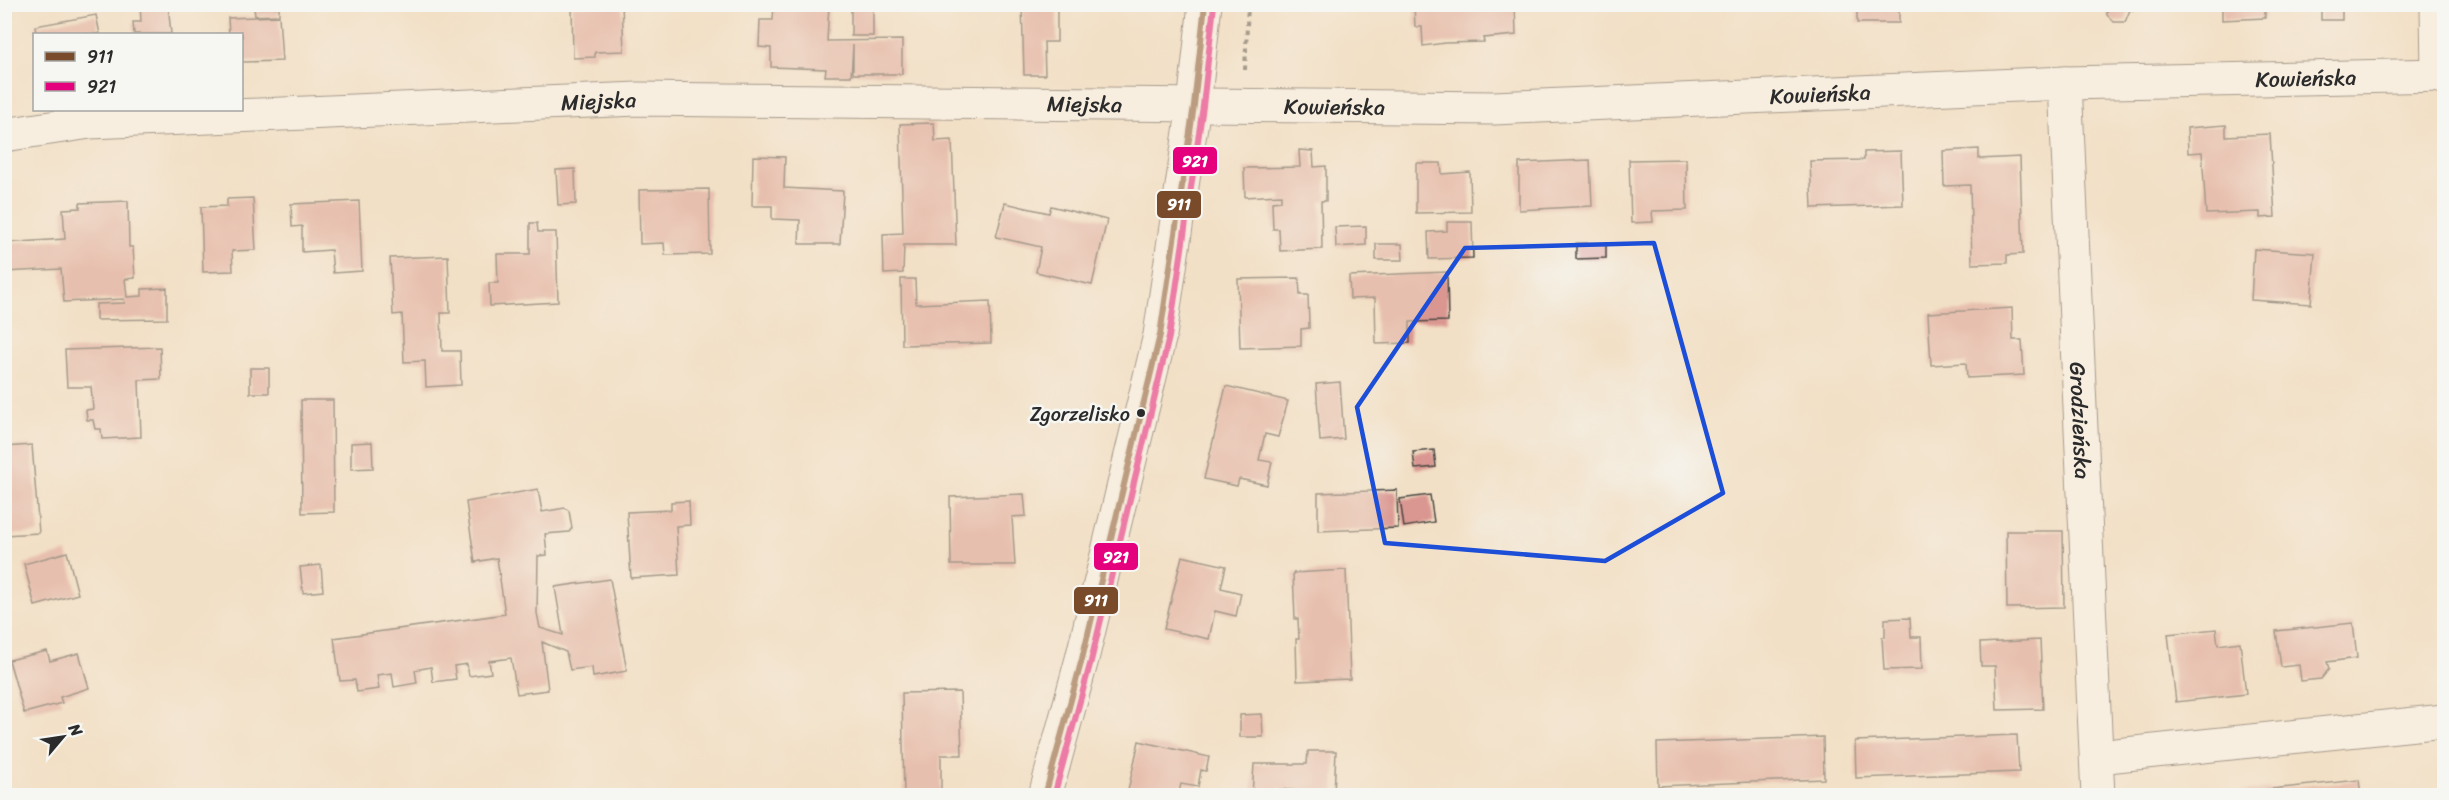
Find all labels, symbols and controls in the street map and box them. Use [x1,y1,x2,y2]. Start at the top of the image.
legend [33,33,243,111]
text: 911 [87,41,114,73]
street label: Kowieńska [2255,58,2357,99]
text: 921 [87,71,116,103]
street label: Kowieńska [1769,73,1872,116]
street label: Miejska [560,80,637,122]
street label: Miejska [1047,84,1122,124]
street label: Kowieńska [1284,87,1385,127]
line badge: 921 [1172,146,1218,175]
text: 921 [1182,147,1208,176]
line badge: 911 [1156,190,1202,219]
text: 911 [1167,190,1191,219]
street label: Grodzieńska [2058,361,2102,480]
place label: Zgorzelisko [1030,397,1130,432]
marker: Zgorzelisko [1135,407,1147,419]
line badge: 921 [1093,542,1139,571]
text: 921 [1103,543,1129,572]
line badge: 911 [1073,586,1119,615]
text: 911 [1084,586,1108,615]
north arrow [33,707,93,767]
text: N [60,717,91,743]

